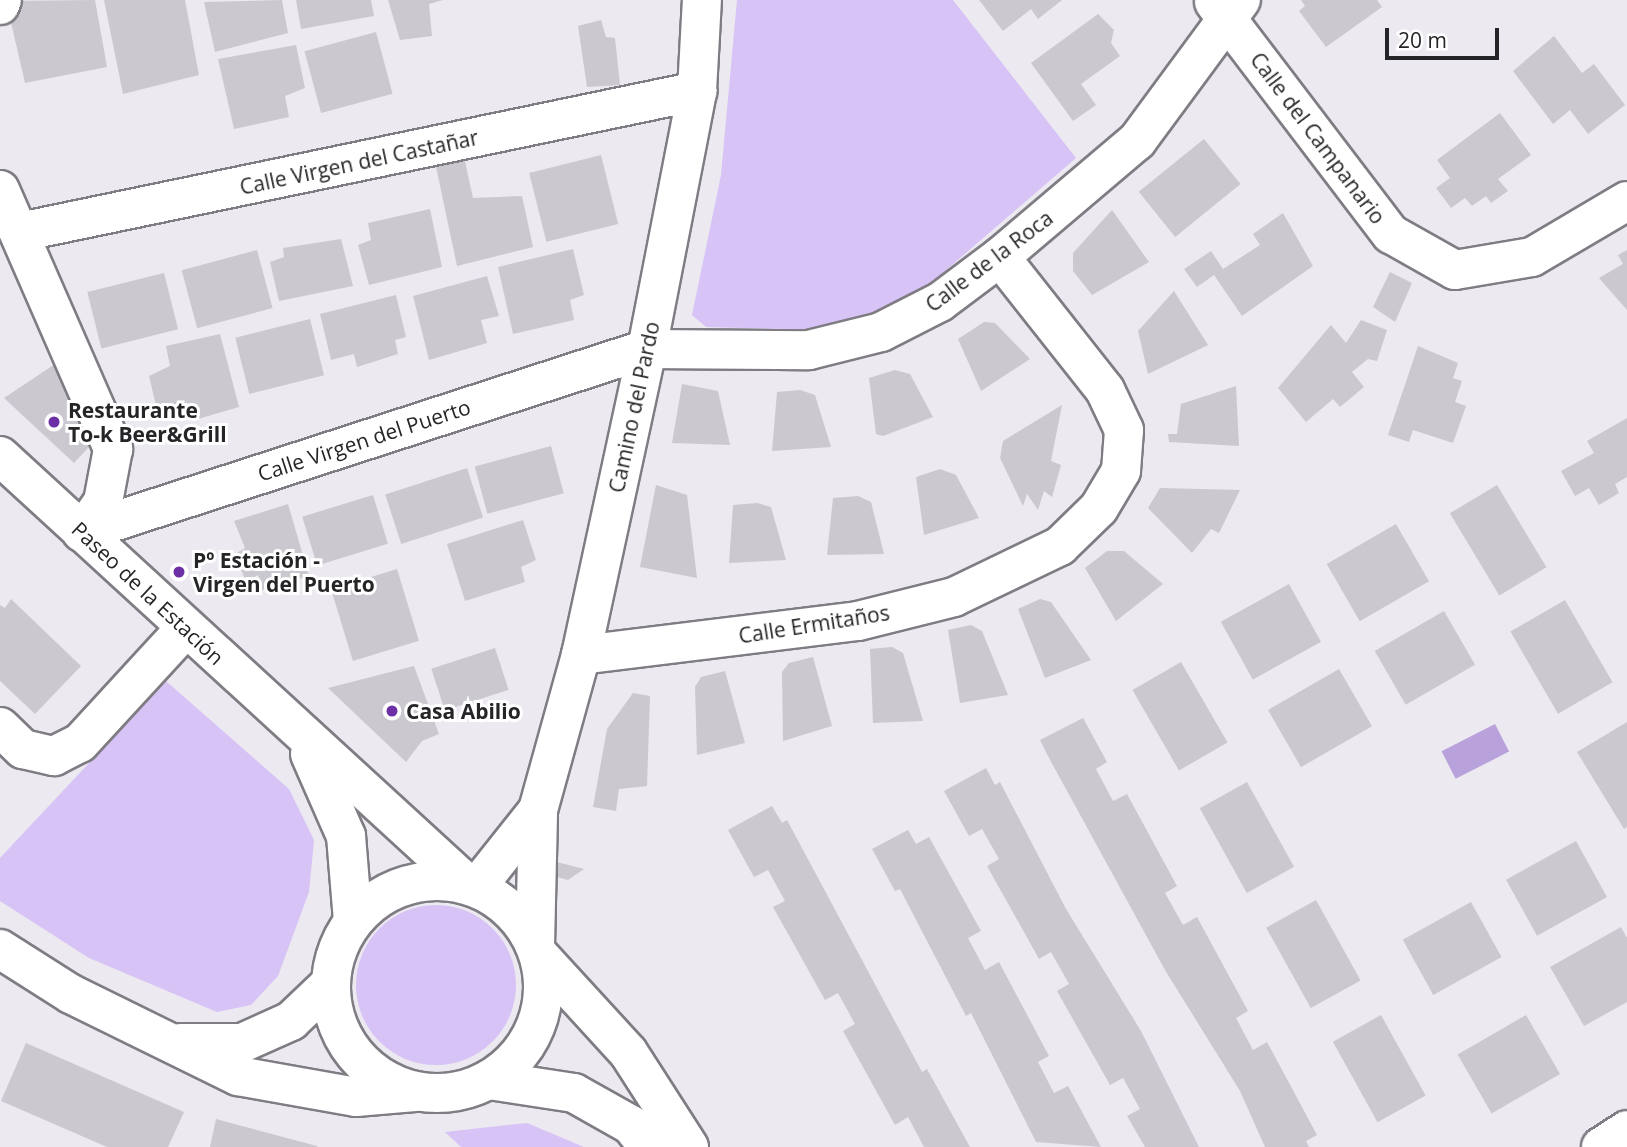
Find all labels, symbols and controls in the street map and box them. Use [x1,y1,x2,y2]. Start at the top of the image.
scale bar [1389,14,1503,58]
text: 20 m [1398,26,1447,54]
street label: Calle del Campanario [1245,47,1391,229]
street label: Calle Virgen del Castañar [237,124,481,200]
street label: Calle de la Roca [920,205,1058,317]
street label: Camino del Pardo [604,319,664,495]
street label: Calle Virgen del Puerto [255,394,473,486]
place label: Restaurante To-k Beer&Grill [68,397,227,447]
marker: Restaurante To-k Beer&Grill [46,414,62,430]
street label: Paseo de la Estación [67,516,229,670]
place label: Pº Estación - Virgen del Puerto [193,547,375,597]
marker: Pº Estación - Virgen del Puerto [171,564,187,580]
street label: Calle Ermitaños [737,600,891,648]
place label: Casa Abilio [406,698,521,724]
marker: Casa Abilio [384,703,400,719]

